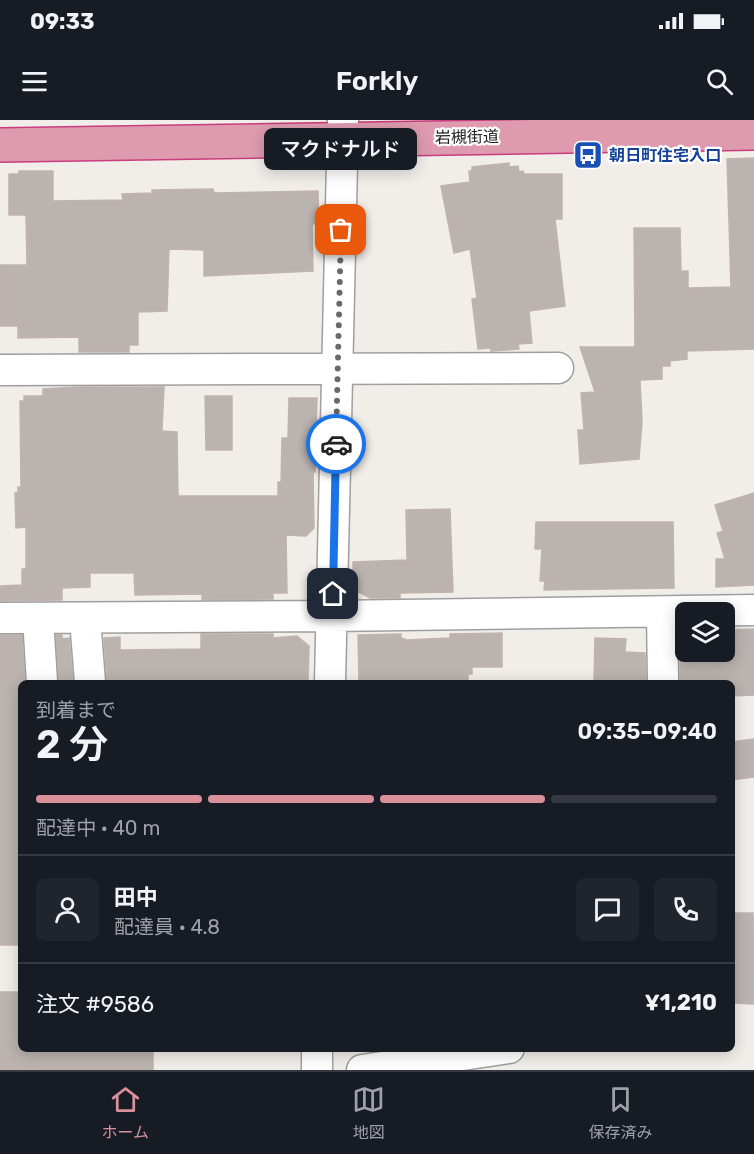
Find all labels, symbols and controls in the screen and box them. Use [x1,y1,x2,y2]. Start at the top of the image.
text: 09:33 [30,8,94,35]
icon: menu [18,65,51,98]
text: Forkly [336,65,418,97]
icon: search [703,65,736,98]
street label: 岩槻街道 [435,127,499,147]
callout: マクドナルド [264,128,418,170]
text: マクドナルド [281,137,401,161]
bus stop icon: 朝日町住宅入口 [572,139,604,171]
place label: 朝日町住宅入口 [609,146,721,165]
pin [315,204,366,255]
icon: bag [324,213,357,246]
courier [306,414,366,474]
icon: car [320,428,353,461]
pin [307,568,358,619]
icon: home [316,577,349,610]
map controls [675,602,735,662]
button: layers [675,602,735,662]
text: 到着まで [36,698,116,722]
text: 09:35–09:40 [578,718,717,745]
text: 2 分 [36,722,108,768]
text: 配達中 · 40 m [36,816,160,840]
button: person [36,878,99,941]
button: chat [576,878,639,941]
button: phone [654,878,717,941]
text: 田中 [114,884,158,911]
text: 配達員 · 4.8 [114,915,220,939]
text: ¥1,210 [645,989,717,1016]
text: 注文 #9586 [36,991,154,1018]
tab: ホーム [102,1083,149,1143]
tab: 地図 [352,1083,385,1143]
tab: 保存済み [588,1083,652,1143]

